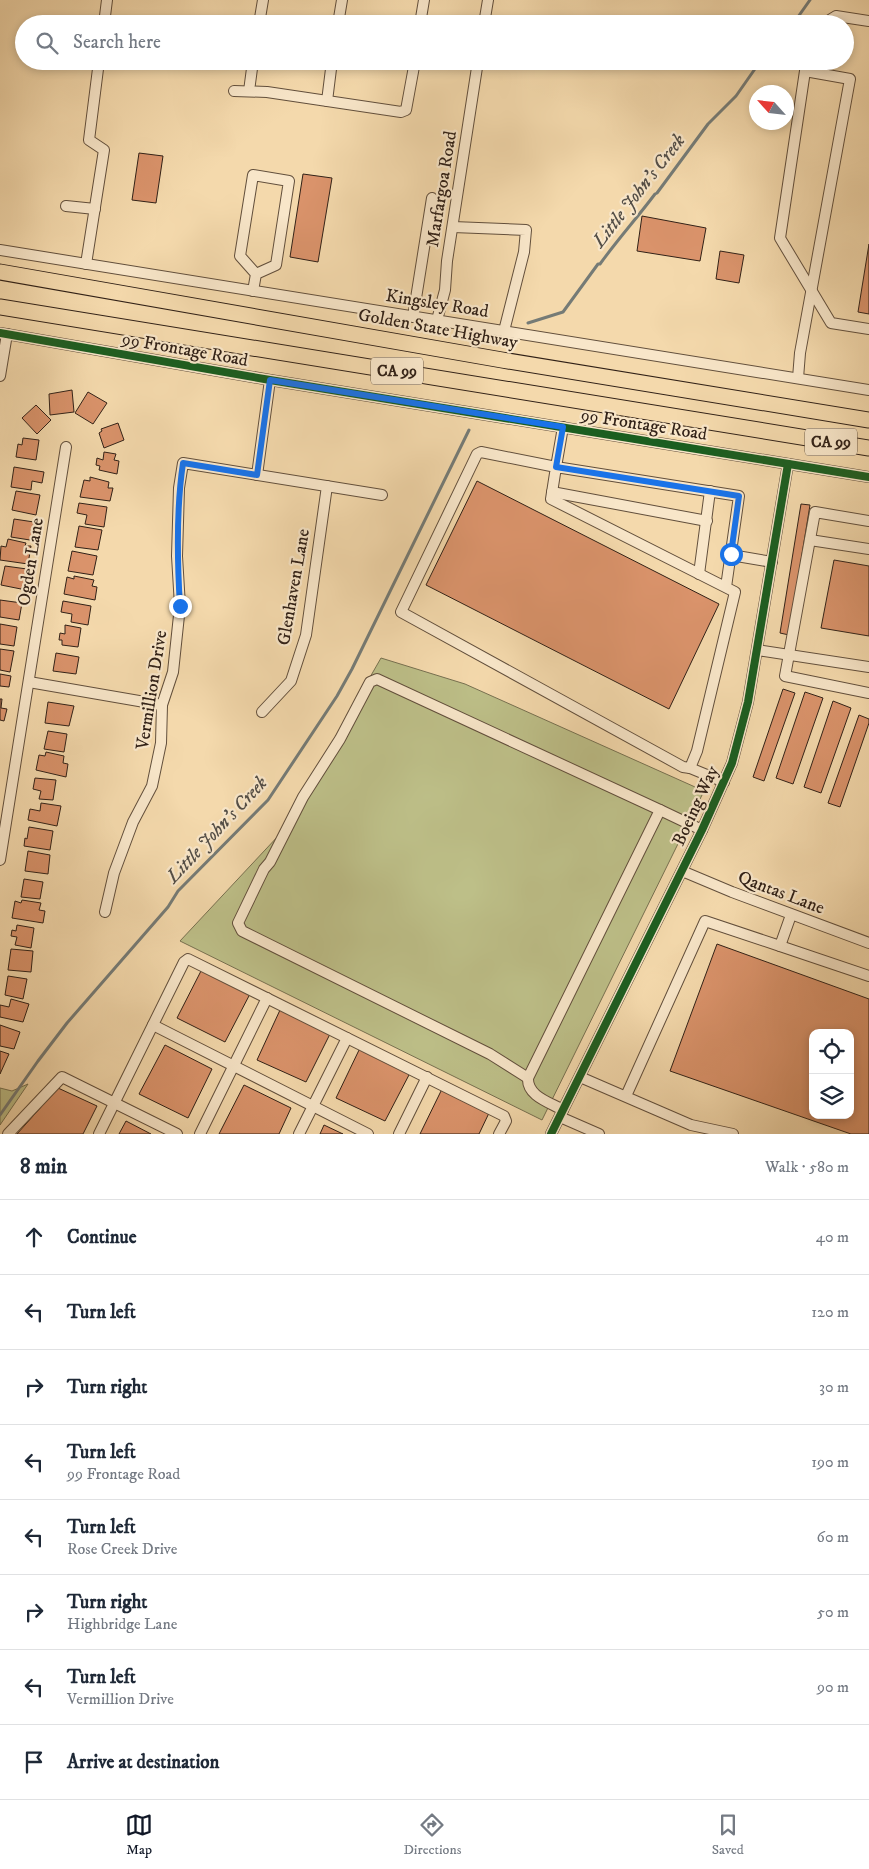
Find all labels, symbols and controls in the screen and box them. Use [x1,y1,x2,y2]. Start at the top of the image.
search box [15,15,854,70]
icon: search [33,29,61,57]
text: Search here [73,31,161,54]
north arrow [749,85,794,130]
street label: Marfargoa Road [422,129,462,249]
water label: Little John's Creek [587,130,690,253]
street label: Kingsley Road [384,285,490,323]
street label: Golden State Highway [356,304,520,354]
street label: 99 Frontage Road [119,328,250,372]
road number: CA 99 [371,358,423,384]
street label: 99 Frontage Road [578,404,709,446]
road number: CA 99 [805,428,857,456]
street label: Ogden Lane [13,517,49,607]
street label: Glenhaven Lane [273,527,315,647]
route start [720,543,743,566]
route end [169,595,192,618]
street label: Vermillion Drive [132,629,172,752]
street label: Boeing Way [668,762,724,850]
water label: Little John's Creek [161,772,272,889]
street label: Qantas Lane [735,866,827,920]
map controls [809,1029,854,1119]
button: locate [809,1029,854,1074]
button: layers [809,1074,854,1119]
text: 8 min [20,1154,67,1180]
text: Walk · 580 m [765,1157,849,1177]
icon: ahead [20,1223,48,1251]
text: Continue [67,1226,137,1249]
text: 40 m [816,1227,849,1247]
icon: left [20,1298,48,1326]
text: Turn left [67,1301,136,1324]
text: 120 m [811,1302,849,1322]
icon: right [20,1373,48,1401]
text: Turn right [67,1376,147,1399]
text: 30 m [819,1377,849,1397]
text: Turn left [67,1441,136,1464]
icon: left [20,1448,48,1476]
text: 190 m [811,1452,849,1472]
text: 99 Frontage Road [67,1464,180,1484]
text: Turn left [67,1516,136,1539]
icon: left [20,1523,48,1551]
text: 60 m [817,1527,849,1547]
text: Rose Creek Drive [67,1539,178,1559]
text: Turn right [67,1591,147,1614]
icon: right [20,1598,48,1626]
text: 50 m [817,1602,849,1622]
text: Highbridge Lane [67,1614,177,1634]
text: Turn left [67,1666,136,1689]
icon: left [20,1673,48,1701]
text: 90 m [817,1677,849,1697]
text: Vermillion Drive [67,1689,174,1709]
icon: arrive [20,1748,48,1776]
text: Arrive at destination [67,1751,219,1774]
tab: Map [125,1811,153,1859]
tab: Directions [403,1811,461,1859]
tab: Saved [712,1811,744,1859]

